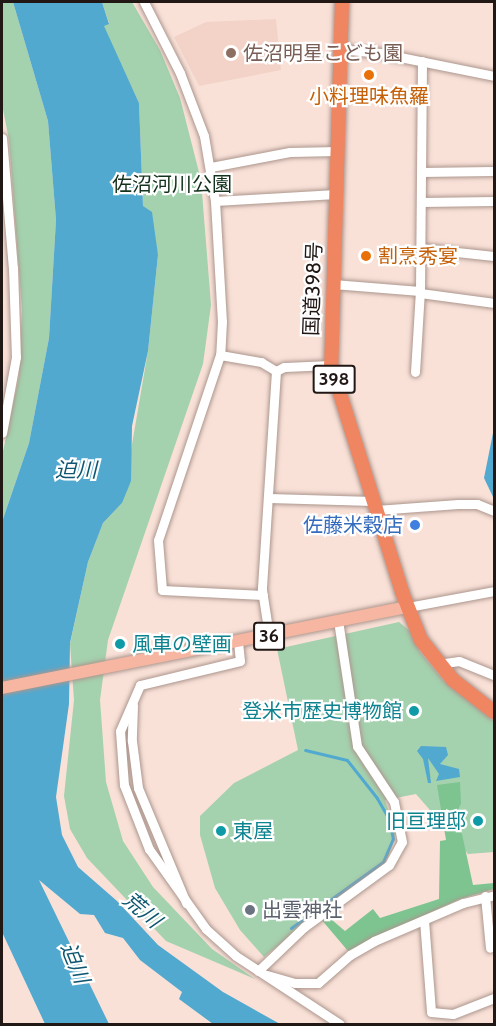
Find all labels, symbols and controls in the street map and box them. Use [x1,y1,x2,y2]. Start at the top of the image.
place label: 佐沼明星こども園 [243,41,403,65]
marker: 佐沼明星こども園 [224,46,238,60]
marker: 小料理味魚羅 [362,68,376,82]
place label: 小料理味魚羅 [309,84,429,108]
park label: 佐沼河川公園 [112,172,232,196]
street label: 国道398号 [299,241,327,337]
place label: 割烹秀宴 [378,244,458,268]
marker: 割烹秀宴 [359,249,373,263]
road number: 398 [312,364,356,394]
water label: 迫川 [55,457,97,483]
place label: 佐藤米穀店 [303,513,403,537]
marker: 佐藤米穀店 [408,518,422,532]
road number: 36 [252,621,286,651]
place label: 風車の壁画 [132,632,232,656]
marker: 風車の壁画 [113,637,127,651]
place label: 登米市歴史博物館 [242,699,402,723]
marker: 登米市歴史博物館 [407,704,421,718]
place label: 旧亘理邸 [386,809,466,833]
marker: 旧亘理邸 [471,814,485,828]
place label: 東屋 [233,819,273,843]
marker: 東屋 [214,824,228,838]
water label: 荒川 [118,887,166,933]
place label: 出雲神社 [262,898,342,922]
marker: 出雲神社 [243,903,257,917]
water label: 迫川 [55,939,95,987]

